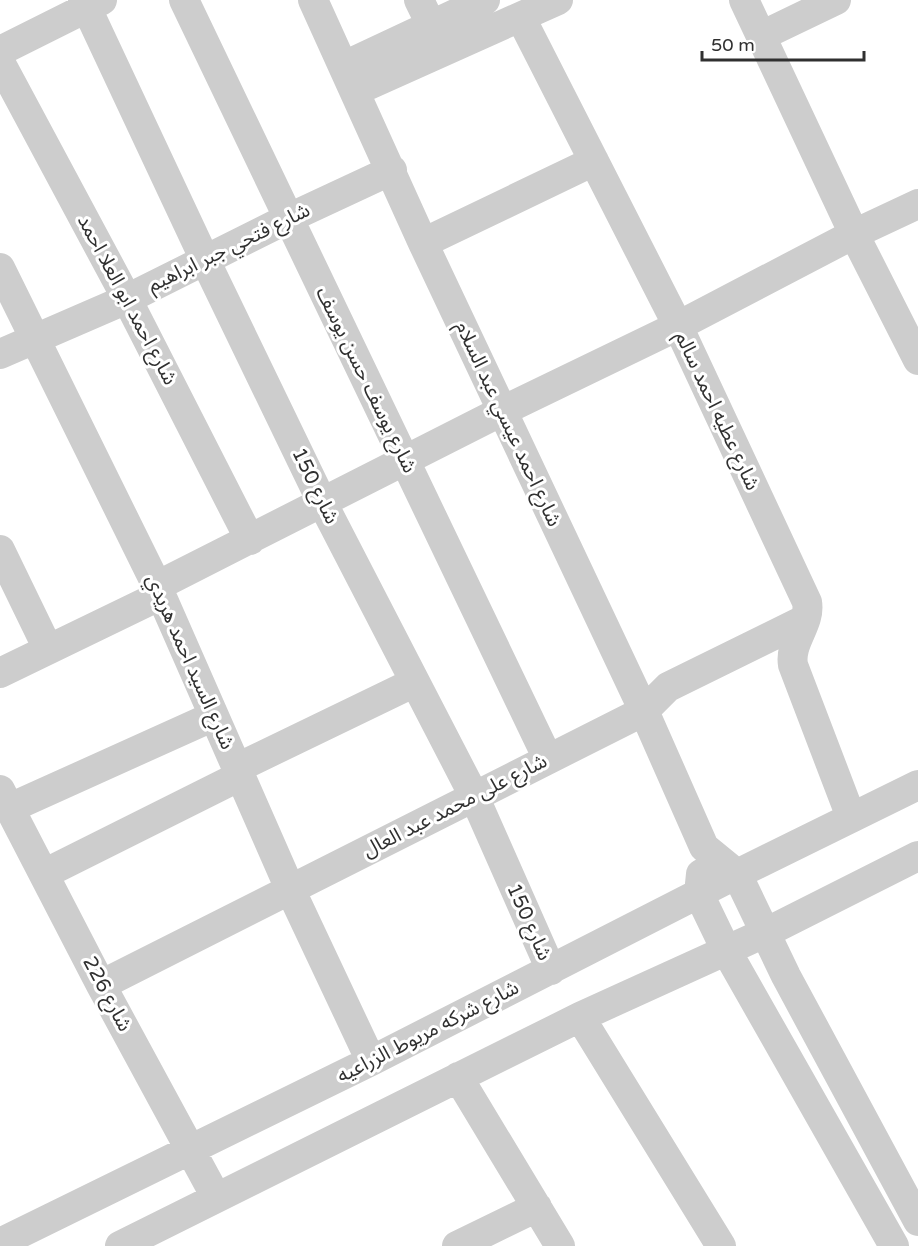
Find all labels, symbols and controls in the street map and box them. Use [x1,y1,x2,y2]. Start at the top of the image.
scale bar [702,24,864,62]
text: 50 m [711,34,755,56]
street label: شارع فتحي جبر ابراهيم [144,198,315,300]
street label: شارع احمد ابو العلا احمد [70,211,182,390]
street label: شارع يوسف حسن يوسف [309,283,422,478]
street label: شارع احمد عيسي عبد السلام [447,317,566,532]
street label: شارع عطيه احمد سالم [668,328,764,495]
street label: شارع 150 [284,444,344,529]
street label: شارع السيد احمد هريدي [138,571,239,754]
street label: شارع على محمد عبد العال [359,749,552,865]
street label: شارع 150 [500,880,557,965]
street label: شارع 226 [75,952,137,1037]
street label: شارع شركه مريوط الزراعيه [333,976,524,1090]

